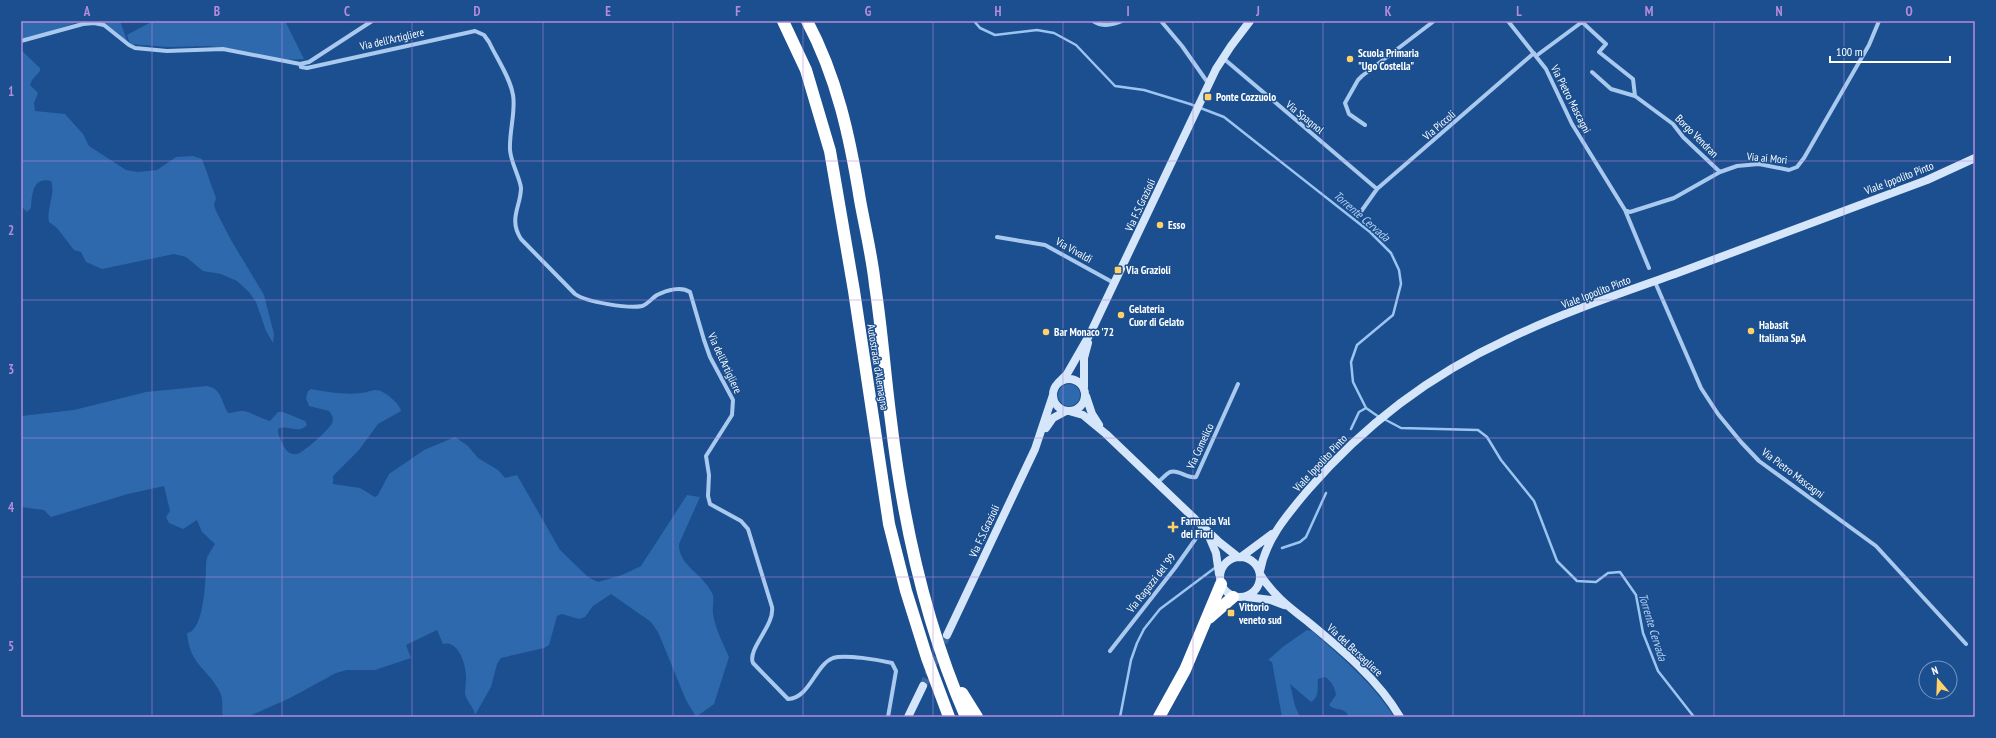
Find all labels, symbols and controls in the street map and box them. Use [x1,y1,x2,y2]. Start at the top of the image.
text: A [83,3,91,20]
text: B [214,3,220,20]
text: C [344,3,350,20]
text: D [474,3,481,20]
text: E [605,3,611,20]
text: F [735,3,741,20]
text: G [865,3,872,20]
text: H [995,3,1002,20]
text: I [1126,3,1130,20]
text: J [1255,3,1260,20]
text: K [1385,3,1392,20]
text: L [1516,3,1522,20]
text: M [1645,3,1654,20]
text: N [1775,3,1783,20]
text: O [1905,3,1913,20]
street label: Via dell'Artigliere [358,25,426,53]
scale bar [1830,38,1950,64]
text: 100 m [1836,44,1863,59]
place label: Scuola Primaria "Ugo Costella" [1358,46,1419,73]
marker: Scuola Primaria "Ugo Costella" [1345,54,1355,64]
street label: Via Pietro Mascagni [1547,62,1594,135]
text: 1 [8,83,14,100]
place label: Ponte Cozzuolo [1216,90,1276,104]
marker: Ponte Cozzuolo [1203,92,1213,102]
street label: Via Spagnol [1282,97,1327,137]
street label: Via Piccoli [1419,107,1458,144]
street label: Borgo Vendran [1672,111,1722,161]
street label: Via ai Mori [1745,149,1788,167]
street label: Viale Ippolito Pinto [1861,158,1936,198]
street label: Via F.S.Grazioli [1121,177,1158,234]
water label: Torrente Cervada [1331,187,1394,245]
place label: Esso [1168,218,1185,232]
marker: Esso [1155,220,1165,230]
text: 2 [8,222,14,239]
street label: Via Vivaldi [1052,234,1095,266]
place label: Via Grazioli [1125,263,1171,277]
marker: Via Grazioli [1113,265,1123,275]
street label: Viale Ippolito Pinto [1558,272,1633,312]
place label: Gelateria Cuor di Gelato [1129,302,1184,329]
marker: Gelateria Cuor di Gelato [1116,310,1126,320]
place label: Habasit Italiana SpA [1759,318,1807,345]
street label: Autostrada d'Alemagna [864,323,892,411]
place label: Bar Monaco '72 [1054,325,1114,339]
marker: Habasit Italiana SpA [1746,326,1756,336]
marker: Bar Monaco '72 [1041,327,1051,337]
street label: Via dell'Artigliere [704,330,745,396]
text: 3 [8,361,14,378]
street label: Via Comelico [1183,421,1217,472]
street label: Viale Ippolito Pinto [1289,431,1350,495]
street label: Via Pietro Mascagni [1758,444,1827,501]
text: 4 [8,499,15,516]
street label: Via F.S.Grazioli [965,503,1002,560]
place label: Farmacia Val dei Fiori [1181,514,1231,541]
marker: Farmacia Val dei Fiori [1168,522,1178,532]
street label: Via Ragazzi del '99 [1123,551,1178,616]
water label: Torrente Cervada [1636,591,1671,664]
place label: Vittorio veneto sud [1238,600,1282,627]
marker: Vittorio veneto sud [1226,608,1236,618]
street label: Via del Bersagliere [1324,620,1386,680]
text: 5 [8,638,14,655]
north arrow [1918,660,1958,700]
text: N [1930,663,1940,678]

